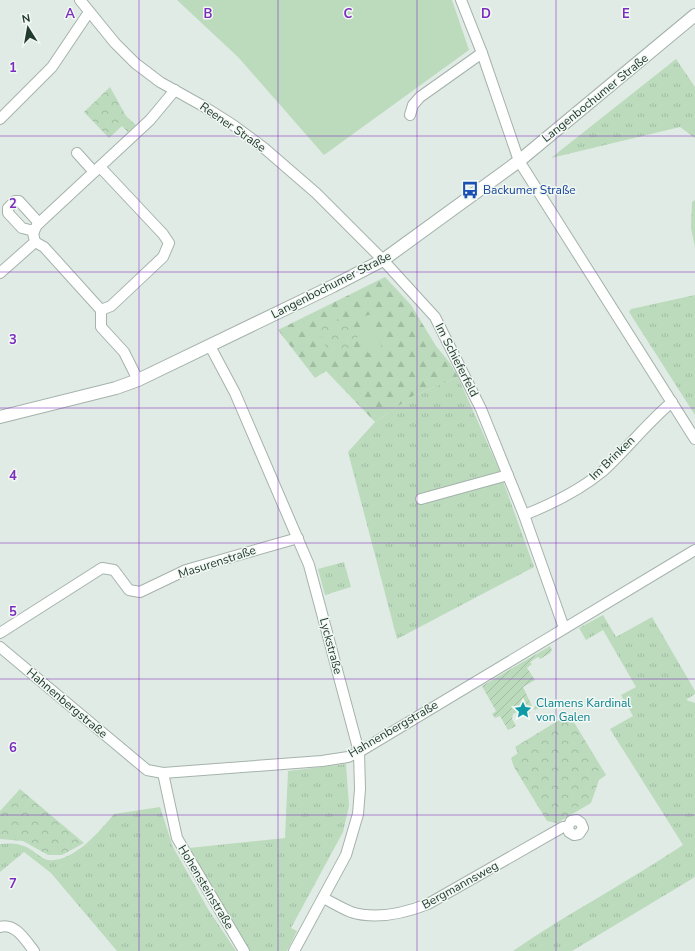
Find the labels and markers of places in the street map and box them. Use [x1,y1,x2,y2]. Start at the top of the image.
bus stop icon: Backumer Straße [460,180,480,200]
place label: Backumer Straße [483,182,576,198]
place label: Clamens Kardinal von Galen [536,695,631,725]
place icon: Clamens Kardinal von Galen [513,700,533,720]

